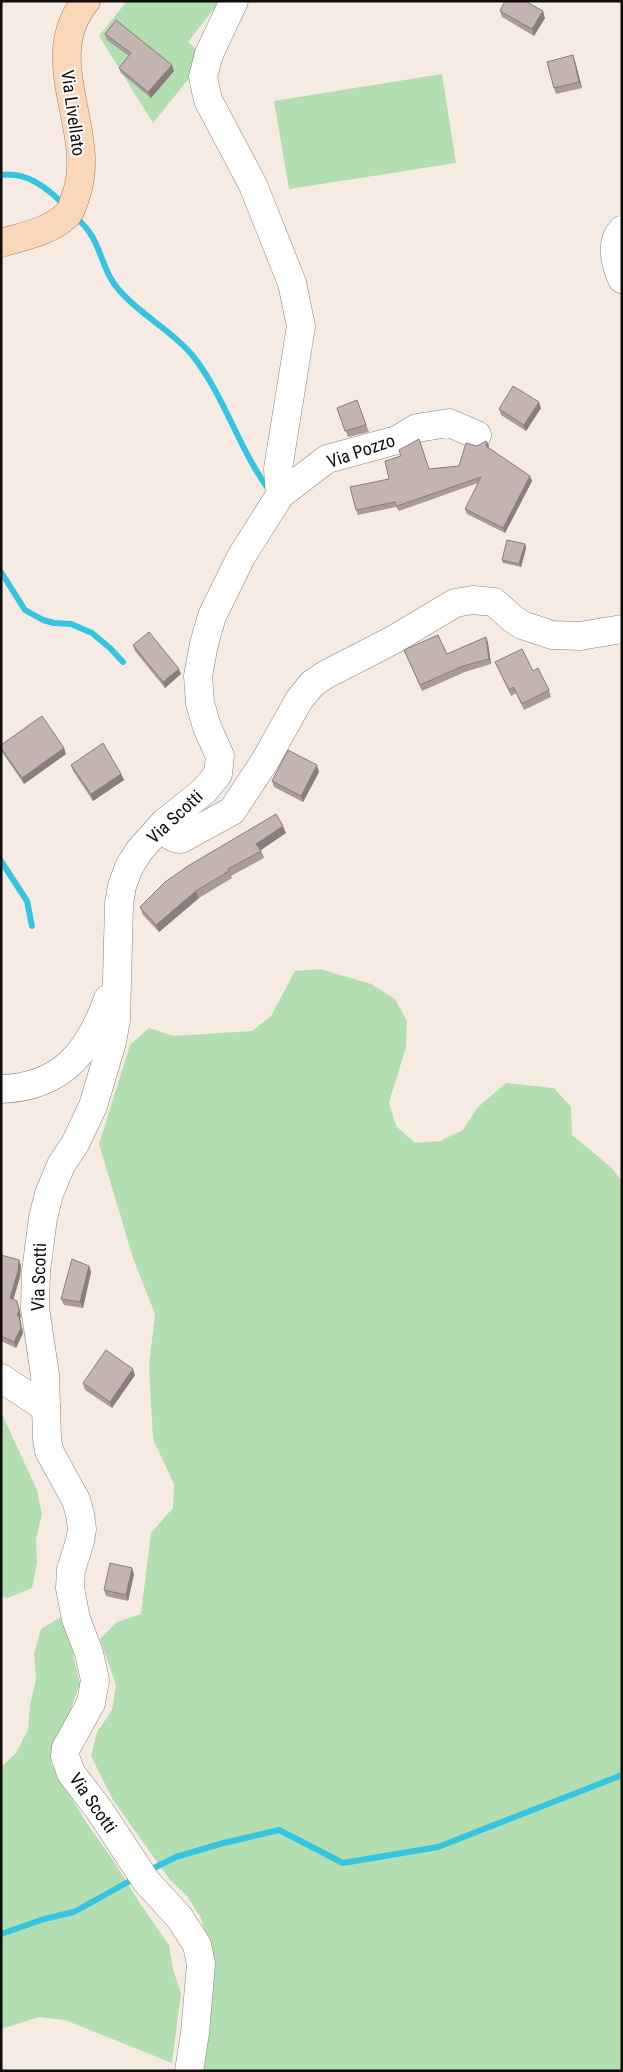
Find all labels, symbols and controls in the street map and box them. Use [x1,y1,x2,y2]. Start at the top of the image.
street label: Via Livellato [57,69,90,157]
street label: Via Pozzo [324,429,398,472]
street label: Via Scotti [142,786,207,848]
street label: Via Scotti [27,1242,50,1312]
street label: Via Scotti [65,1769,122,1837]

